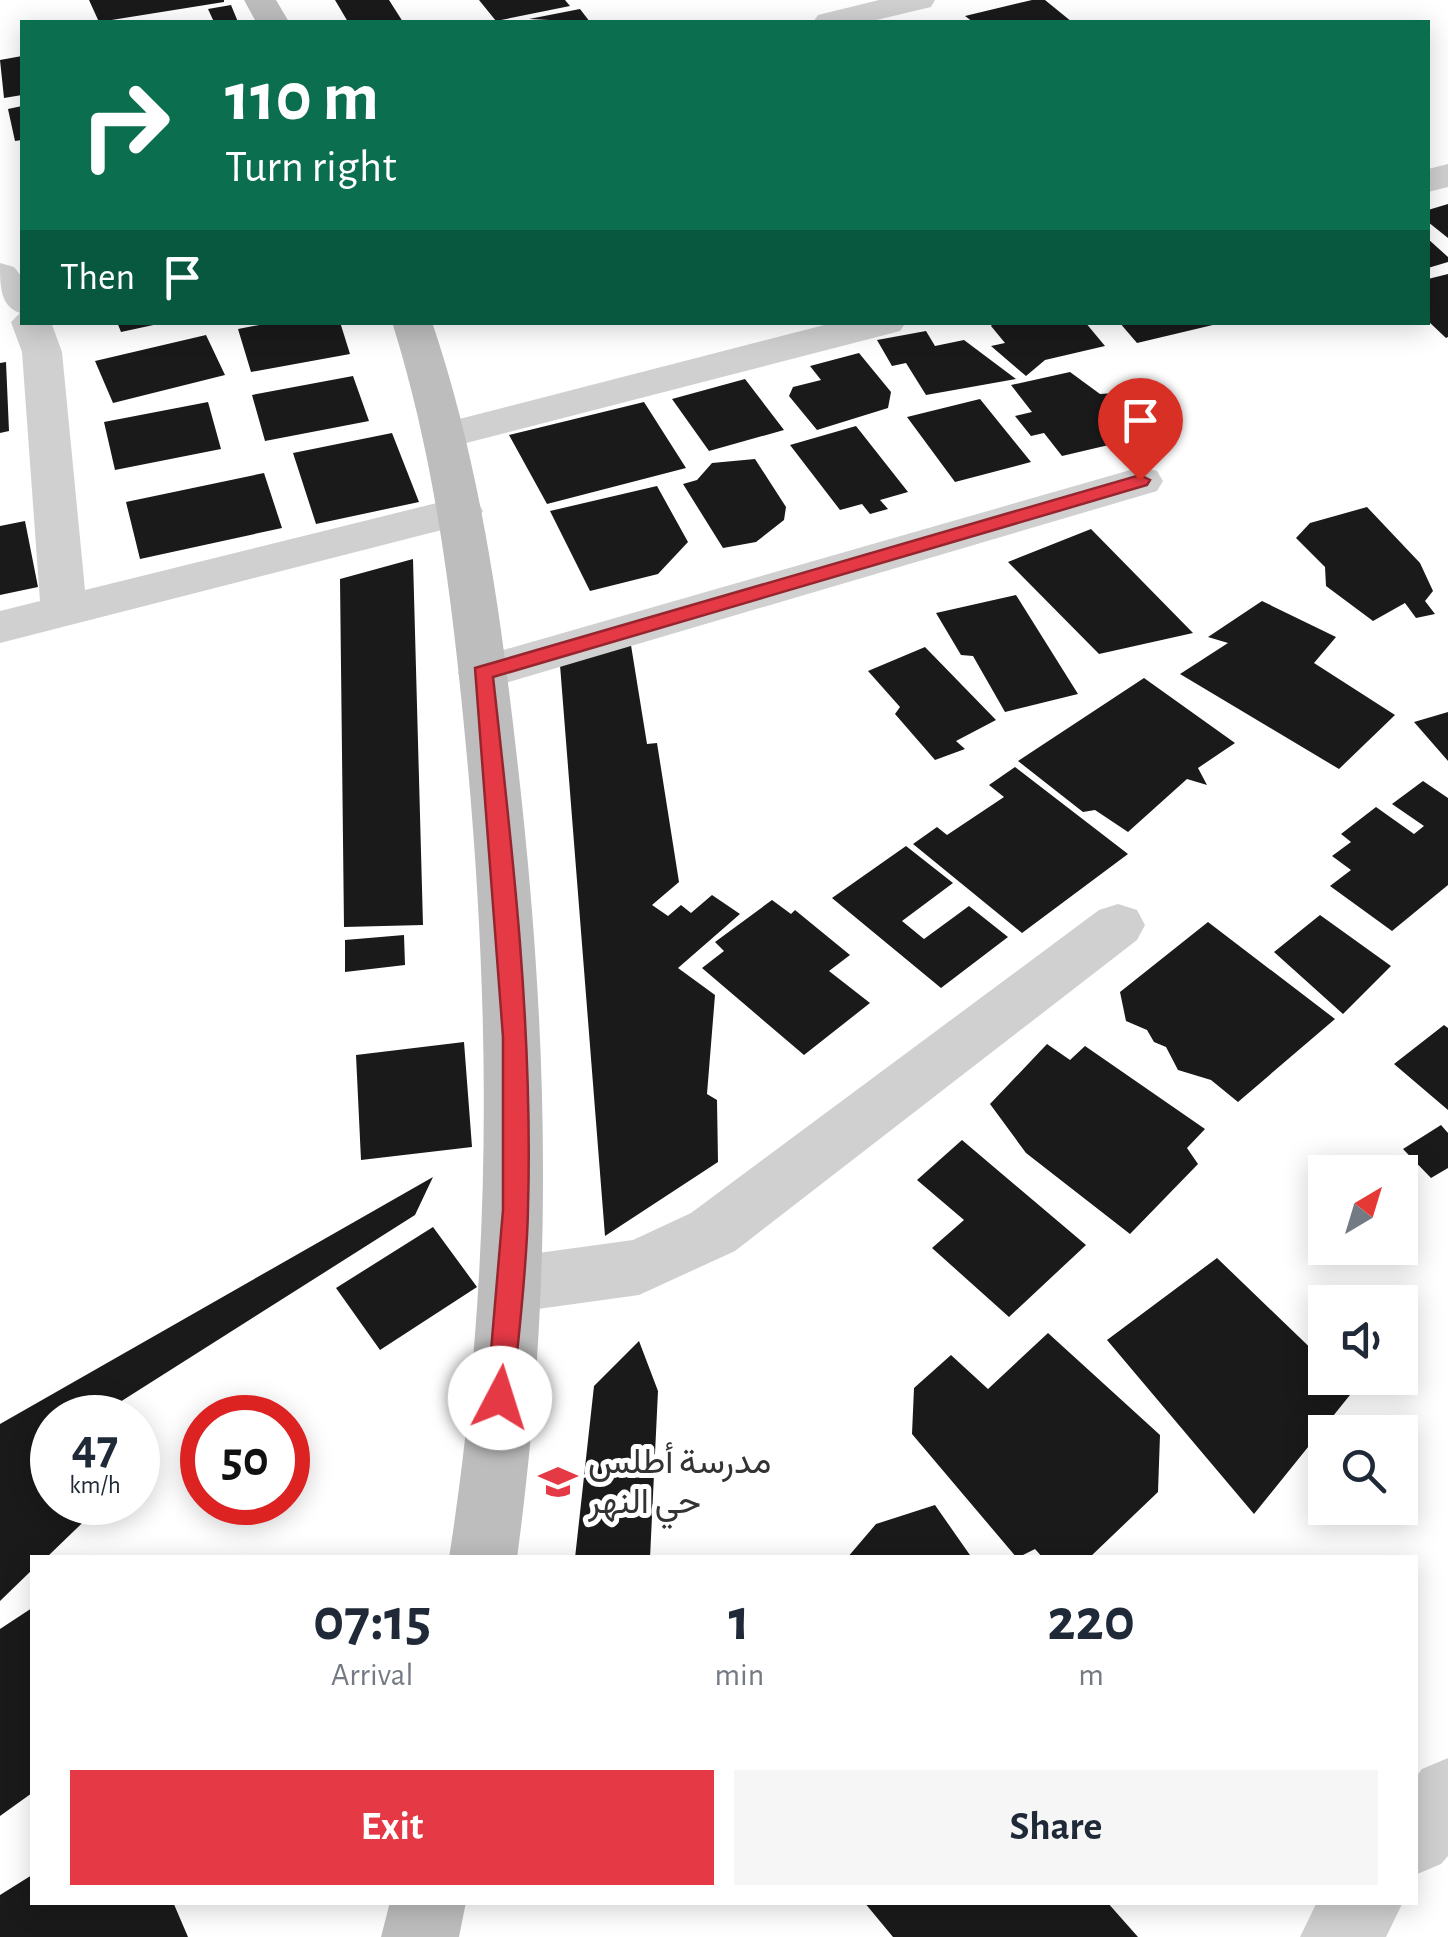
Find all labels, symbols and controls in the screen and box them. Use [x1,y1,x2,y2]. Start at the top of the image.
icon: right [60,60,190,190]
text: 110 m [225,63,379,133]
text: Turn right [225,145,397,190]
icon: arrive [155,250,210,305]
text: Then [60,259,135,297]
pin [1098,378,1183,481]
icon: arrive [1113,393,1168,448]
north arrow [1308,1155,1418,1265]
map controls [1308,1155,1418,1525]
button: sound [1308,1285,1418,1395]
position arrow [448,1346,552,1450]
speed limit sign: 50 [180,1395,310,1525]
button: search [1308,1415,1418,1525]
text: 47 [72,1423,118,1473]
place label: مدرسة أطلس حي النهر [587,1442,771,1530]
school or university icon: مدرسة أطلس حي النهر [537,1461,579,1503]
text: km/h [69,1473,121,1498]
text: 07:15 [313,1591,431,1651]
text: 1 [729,1591,750,1651]
text: 220 [1047,1591,1135,1651]
text: Arrival [331,1659,413,1691]
text: min [714,1659,764,1691]
text: m [1078,1659,1104,1691]
button: Exit [70,1770,714,1885]
button: Share [734,1770,1378,1885]

